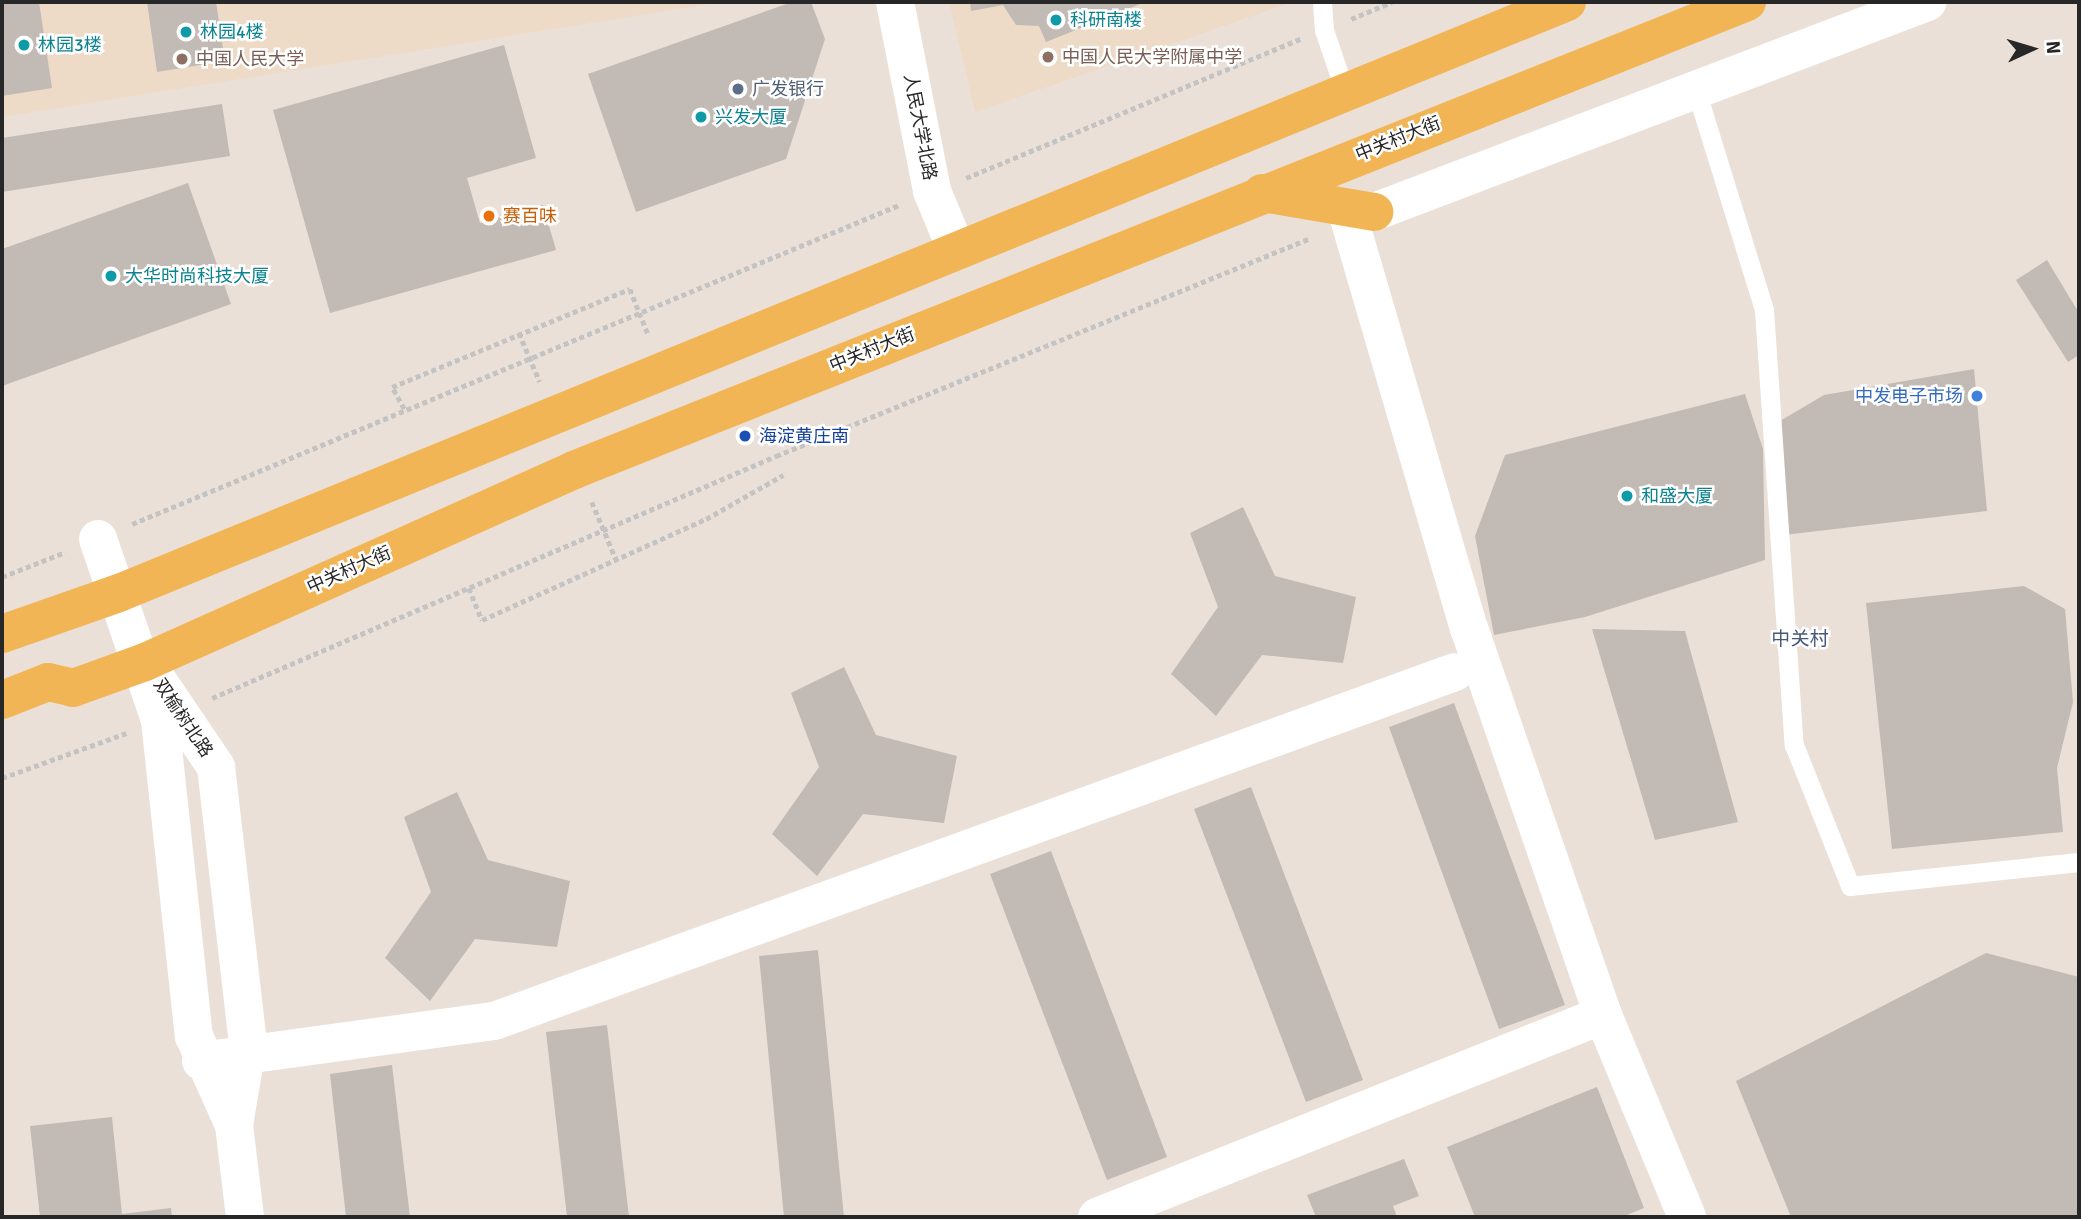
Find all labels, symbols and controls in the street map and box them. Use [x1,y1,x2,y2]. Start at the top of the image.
place label: 科研南楼 [1070,9,1142,31]
marker: 科研南楼 [1048,12,1064,28]
north arrow [1997,14,2067,84]
place label: 林园4楼 [200,21,264,43]
marker: 林园4楼 [178,24,194,40]
place label: 林园3楼 [38,34,102,56]
marker: 林园3楼 [16,37,32,53]
text: N [2041,40,2065,55]
place label: 中国人民大学附属中学 [1062,46,1242,68]
place label: 中国人民大学 [196,48,304,70]
marker: 中国人民大学附属中学 [1040,49,1056,65]
marker: 中国人民大学 [174,51,190,67]
street label: 人民大学北路 [899,72,941,182]
place label: 广发银行 [752,78,824,100]
marker: 广发银行 [730,81,746,97]
place label: 兴发大厦 [715,106,787,128]
marker: 兴发大厦 [693,109,709,125]
street label: 中关村大街 [1352,112,1444,166]
place label: 赛百味 [503,205,557,227]
marker: 赛百味 [481,208,497,224]
place label: 大华时尚科技大厦 [125,265,269,287]
marker: 大华时尚科技大厦 [103,268,119,284]
street label: 中关村大街 [826,323,918,377]
place label: 中发电子市场 [1855,385,1963,407]
marker: 中发电子市场 [1969,388,1985,404]
place label: 海淀黄庄南 [759,425,849,447]
marker: 海淀黄庄南 [737,428,753,444]
place label: 和盛大厦 [1641,485,1713,507]
marker: 和盛大厦 [1619,488,1635,504]
street label: 中关村大街 [303,542,395,598]
district label: 中关村 [1772,629,1828,651]
street label: 双榆树北路 [149,675,217,761]

